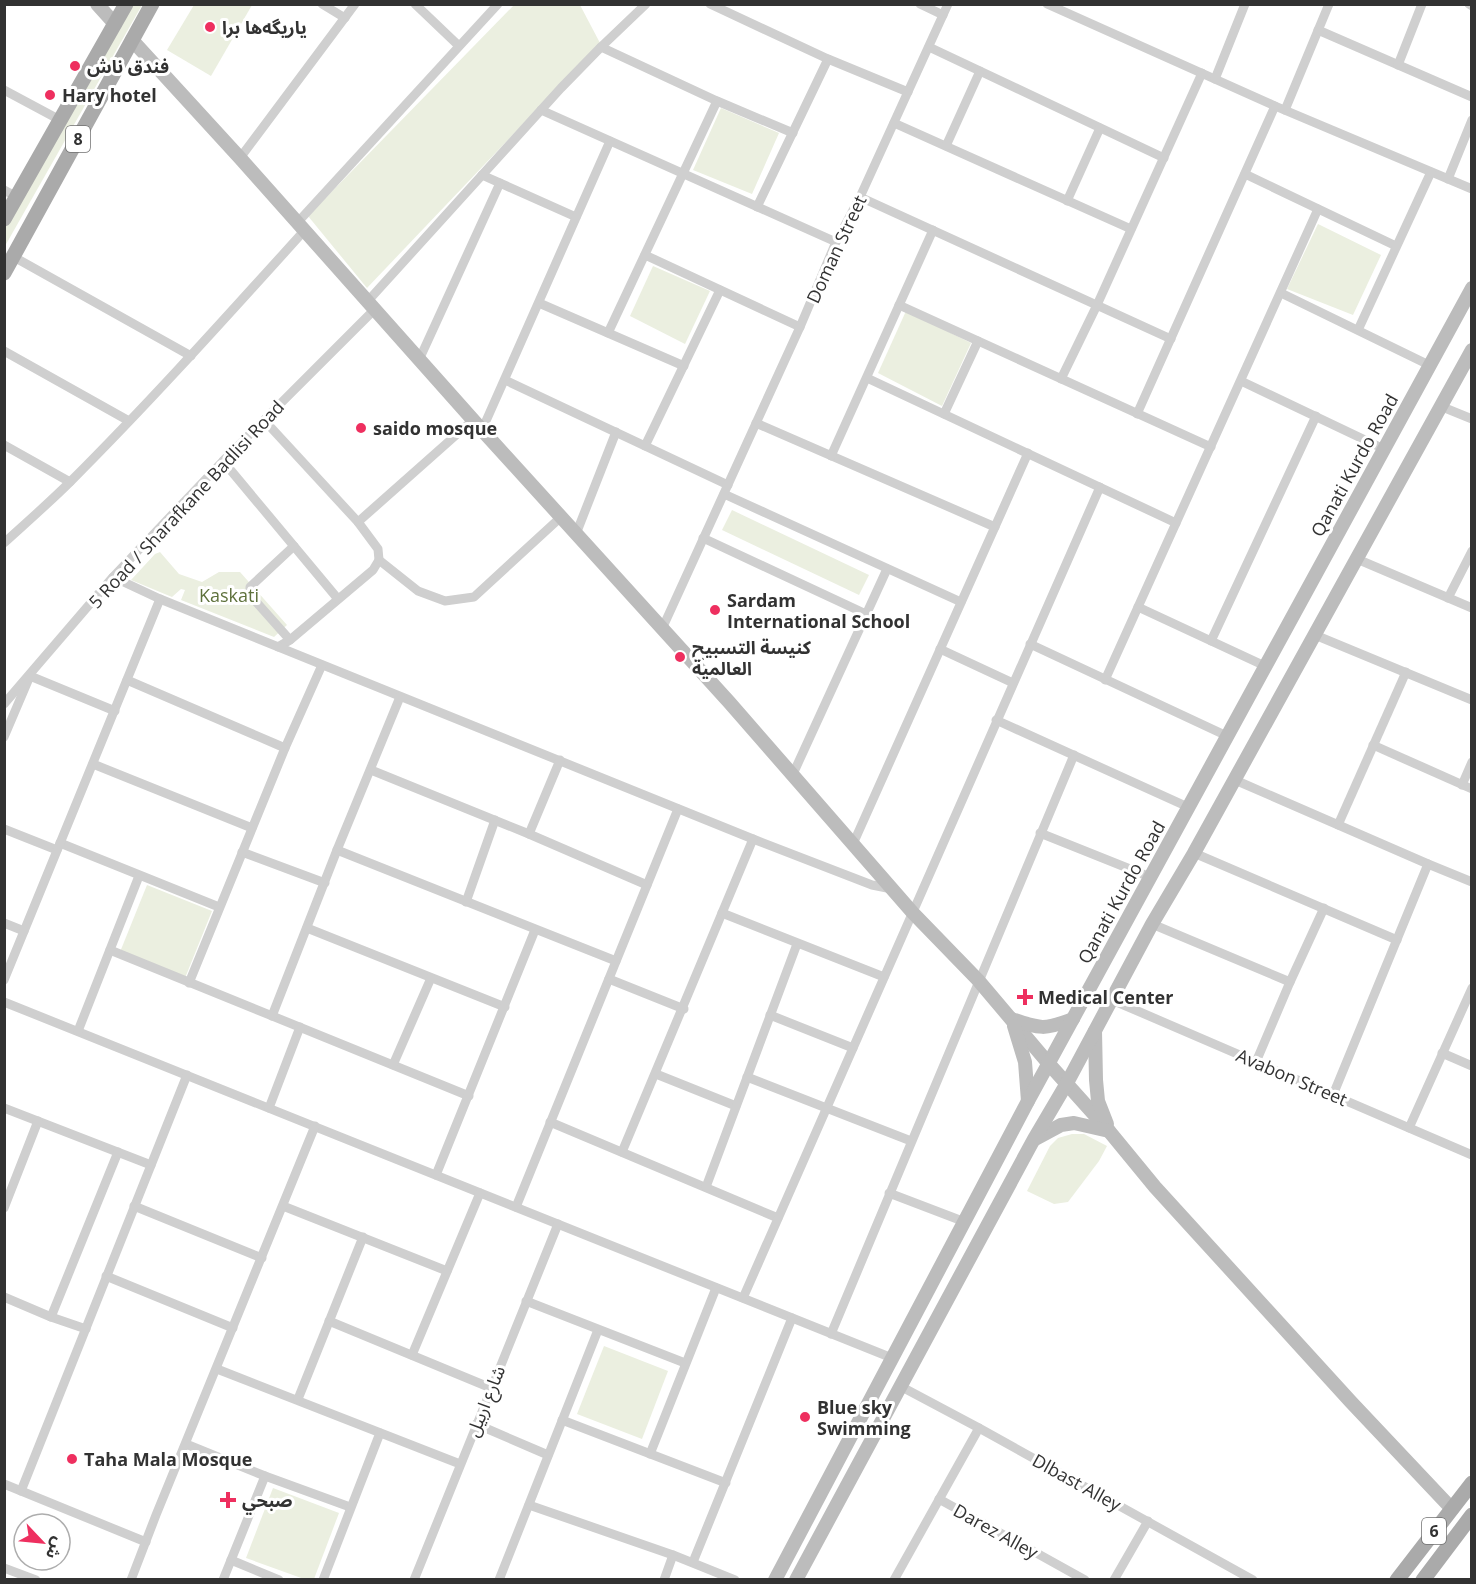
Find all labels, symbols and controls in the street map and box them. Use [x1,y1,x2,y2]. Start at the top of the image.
place label: یاریگەها برا [222,15,307,39]
marker: یاریگەها برا [203,20,217,34]
place label: فندق ناش [87,54,169,78]
marker: فندق ناش [68,59,82,73]
place label: Hary hotel [62,83,157,107]
marker: Hary hotel [43,88,57,102]
road number: 8 [66,126,90,152]
street label: Doman Street [800,191,872,307]
street label: Qanati Kurdo Road [1305,389,1403,541]
street label: 5 Road / Sharafkane Badlisi Road [83,395,289,613]
place label: saido mosque [373,416,497,440]
marker: saido mosque [354,421,368,435]
park label: Kaskati [199,583,259,607]
place label: Sardam International School [727,588,910,633]
marker: Sardam International School [708,603,722,617]
place label: كنيسة التسبيح العالمية [692,635,812,680]
marker: كنيسة التسبيح العالمية [673,650,687,664]
street label: Qanati Kurdo Road [1072,816,1170,968]
place label: Medical Center [1038,985,1173,1009]
marker: Medical Center [1016,988,1034,1006]
street label: Avabon Street [1233,1043,1351,1111]
street label: شارع اربيل [460,1362,513,1441]
place label: Blue sky Swimming [817,1395,911,1440]
marker: Blue sky Swimming [798,1410,812,1424]
place label: Taha Mala Mosque [84,1447,252,1471]
street label: Dlbast Alley [1028,1448,1126,1517]
marker: Taha Mala Mosque [65,1452,79,1466]
place label: صبحي [242,1488,293,1515]
marker: صبحي [219,1491,237,1509]
street label: Darez Alley [949,1498,1043,1565]
north arrow [12,1512,72,1572]
road number: 6 [1422,1518,1446,1544]
text: ش [41,1534,70,1563]

